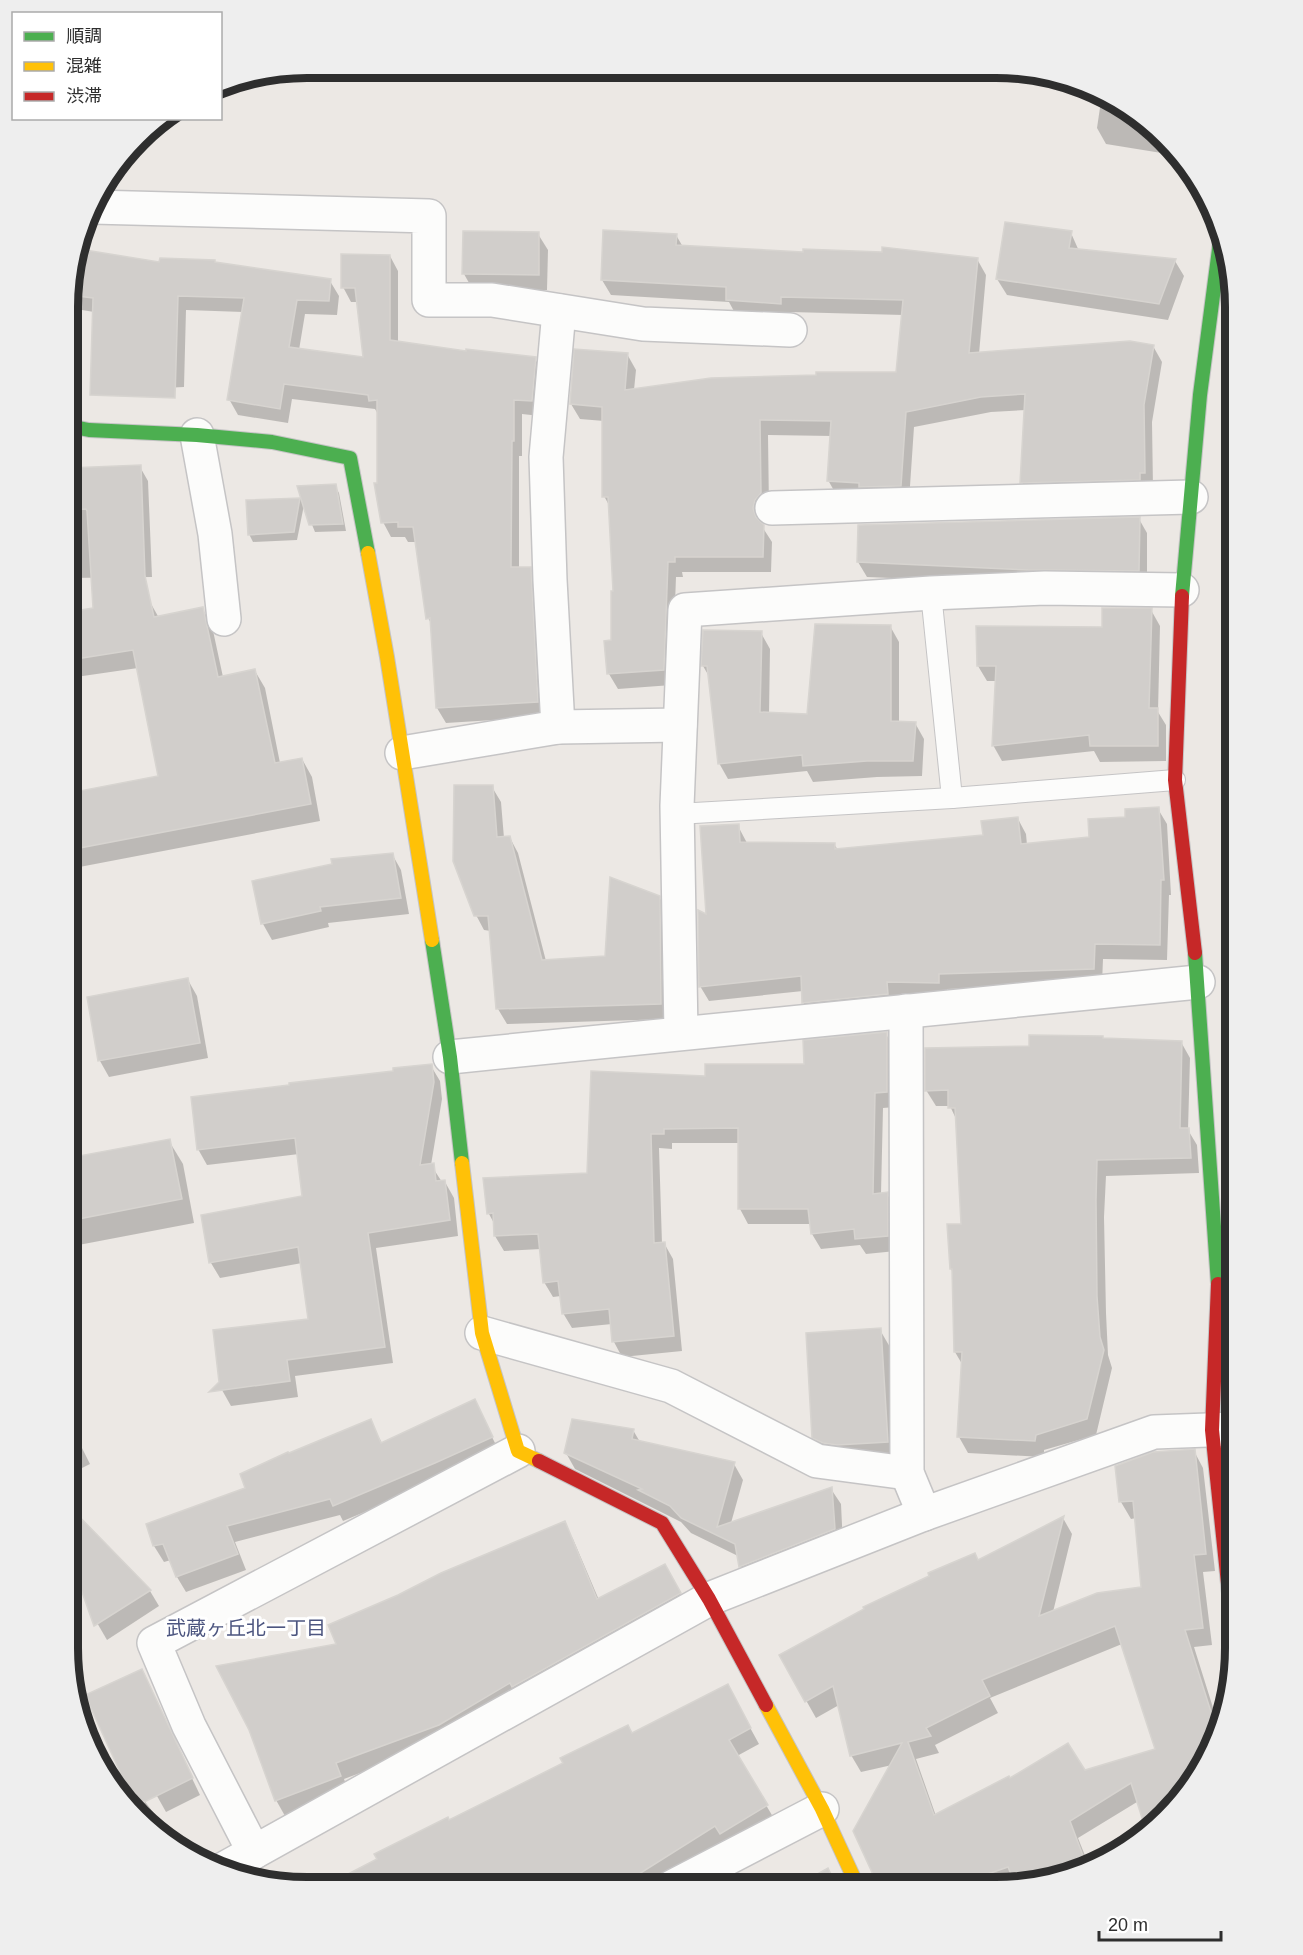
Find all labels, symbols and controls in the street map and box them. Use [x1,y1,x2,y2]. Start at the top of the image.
legend [12,12,222,120]
text: 順調 [66,26,102,46]
text: 混雑 [66,56,102,76]
text: 渋滞 [66,86,102,106]
district label: 武蔵ヶ丘北一丁目 [166,1617,326,1639]
scale bar [1099,1904,1220,1942]
text: 20 m [1108,1915,1148,1935]

